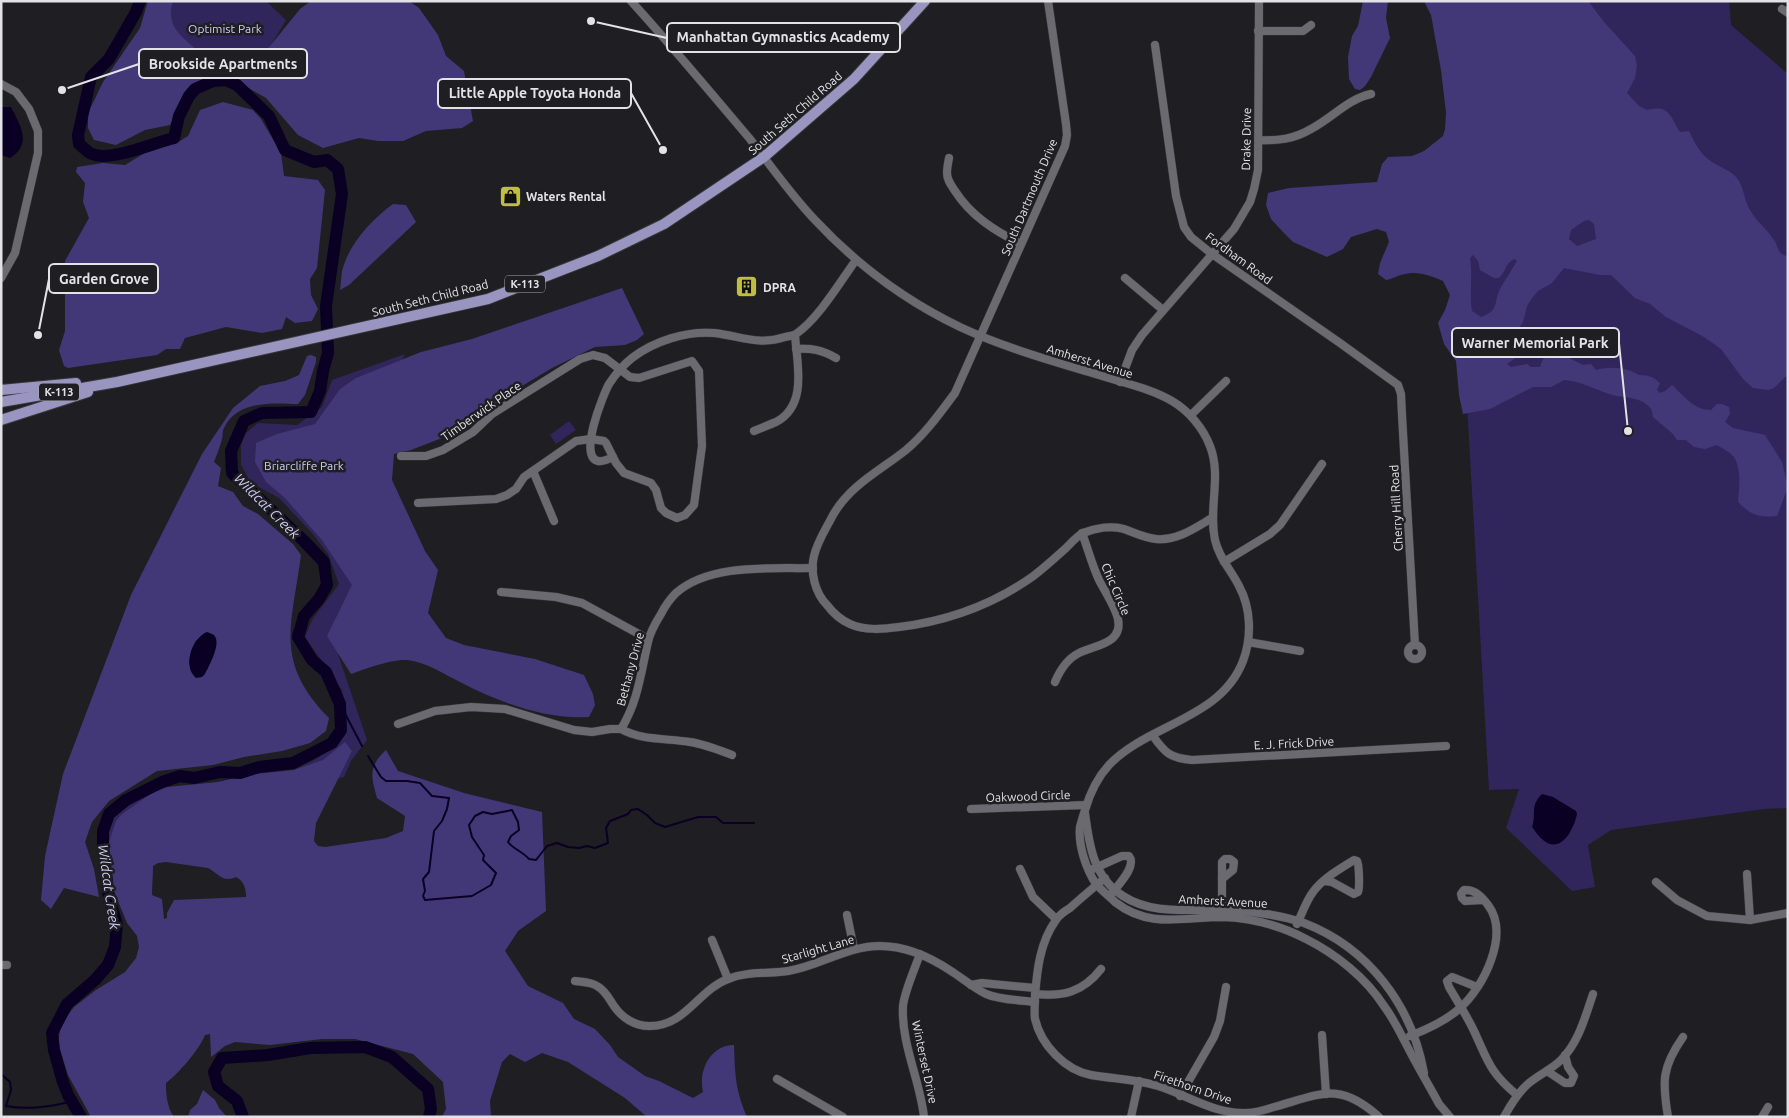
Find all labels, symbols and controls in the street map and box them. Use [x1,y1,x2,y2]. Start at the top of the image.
park label: Optimist Park [188,22,262,35]
callout: Manhattan Gymnastics Academy [667,23,900,52]
text: Manhattan Gymnastics Academy [676,29,890,45]
callout: Brookside Apartments [139,49,307,78]
text: Brookside Apartments [149,56,298,72]
street label: South Seth Child Road [746,69,844,157]
callout: Little Apple Toyota Honda [438,79,631,108]
text: Little Apple Toyota Honda [449,85,621,101]
street label: Drake Drive [1239,108,1253,170]
street label: South Dartmouth Drive [999,137,1059,257]
shop icon: Waters Rental [498,184,522,208]
place label: Waters Rental [526,190,606,203]
street label: Fordham Road [1203,230,1275,286]
callout: Garden Grove [49,264,158,293]
text: Garden Grove [59,271,149,287]
building icon: DPRA [735,275,759,299]
road number: K-113 [505,276,545,292]
street label: South Seth Child Road [370,277,490,319]
place label: DPRA [763,281,797,294]
callout: Warner Memorial Park [1452,328,1619,357]
text: Warner Memorial Park [1461,335,1609,351]
street label: Amherst Avenue [1045,342,1135,380]
street label: Timberwick Place [439,379,523,443]
road number: K-113 [39,384,79,401]
park label: Briarcliffe Park [264,459,344,472]
street label: Cherry Hill Road [1387,464,1405,552]
water label: Wildcat Creek [231,470,303,542]
street label: Chic Circle [1099,561,1133,617]
street label: Bethany Drive [614,631,646,707]
street label: E. J. Frick Drive [1253,734,1335,752]
street label: Oakwood Circle [985,788,1071,804]
water label: Wildcat Creek [95,844,123,931]
street label: Amherst Avenue [1178,892,1268,910]
street label: Starlight Lane [780,932,856,966]
street label: Winterset Drive [910,1019,940,1105]
street label: Firethorn Drive [1152,1068,1234,1106]

